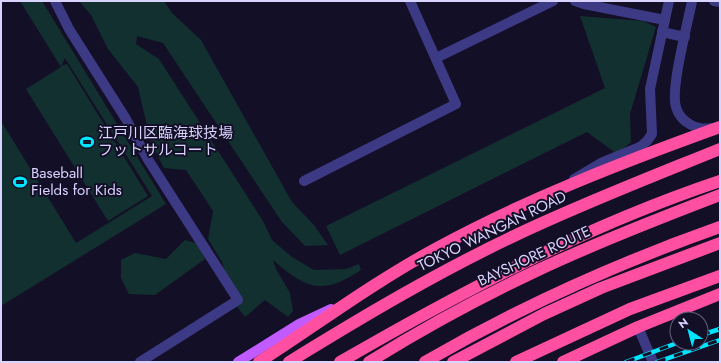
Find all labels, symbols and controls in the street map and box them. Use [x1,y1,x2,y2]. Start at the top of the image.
place label: 江戸川区臨海球技場 フットサルコート [98,122,233,161]
sports icon: 江戸川区臨海球技場 フットサルコート [79,134,95,150]
place label: Baseball Fields for Kids [31,162,122,201]
sports icon: Baseball Fields for Kids [12,174,28,190]
street label: TOKYO WANGAN ROAD [414,185,570,277]
street label: BAYSHORE ROUTE [474,220,594,292]
north arrow [669,311,709,351]
text: N [675,314,691,332]

